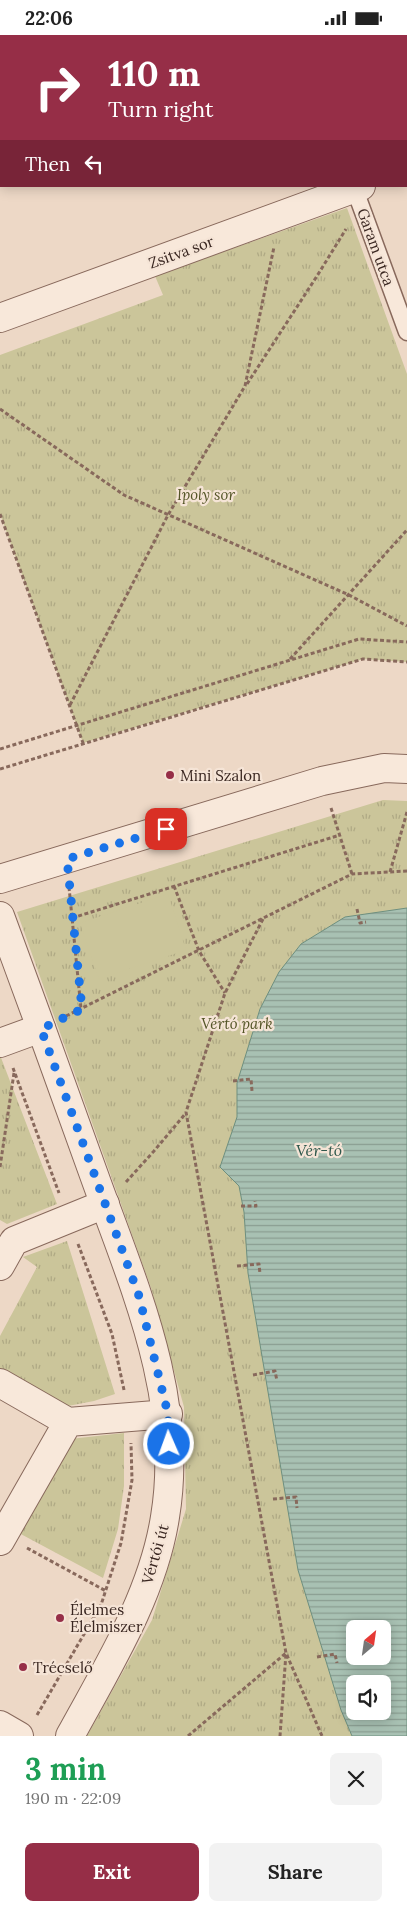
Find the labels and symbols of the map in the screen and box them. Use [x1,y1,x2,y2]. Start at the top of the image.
street label: Garam utca [353,206,399,289]
street label: Zsitva sor [146,231,217,273]
park label: Ipoly sor [177,485,235,504]
place label: Mini Szalon [180,766,261,785]
marker: Mini Szalon [164,769,176,781]
pin [145,808,187,850]
park label: Vértó park [201,1014,273,1033]
water label: Vér-tó [296,1140,342,1160]
position arrow [142,1417,194,1469]
street label: Vértói út [137,1522,173,1587]
place label: Élelmes Élelmiszer [70,1600,143,1636]
marker: Élelmes Élelmiszer [54,1612,66,1624]
north arrow [346,1620,391,1665]
place label: Trécselő [33,1658,93,1677]
marker: Trécselő [17,1661,29,1673]

